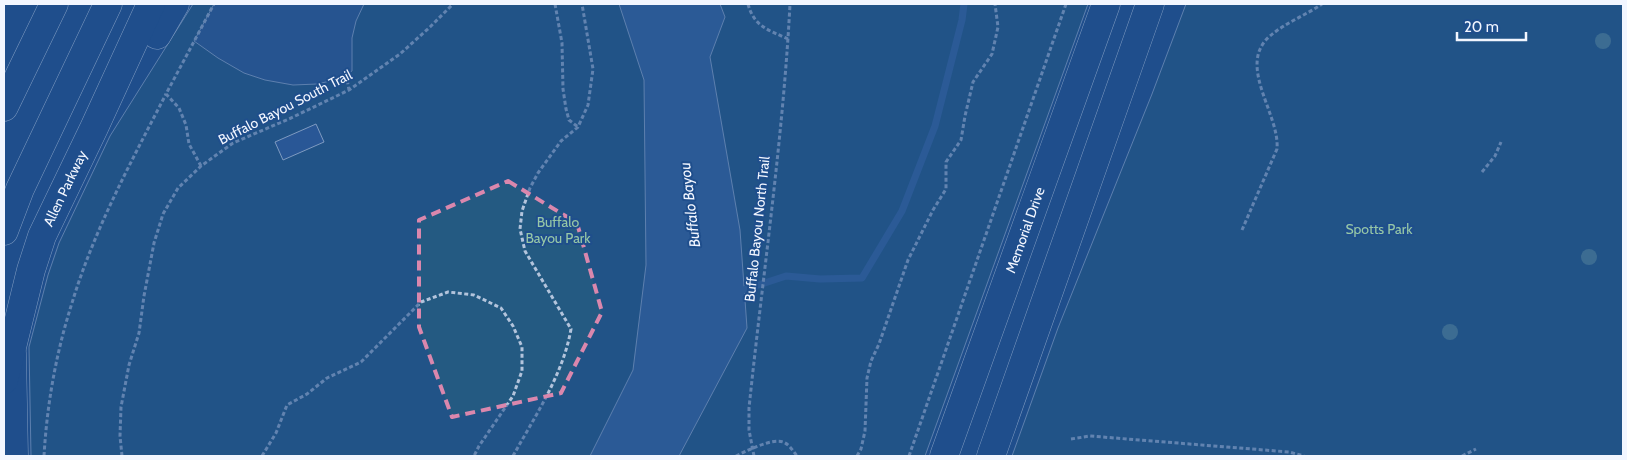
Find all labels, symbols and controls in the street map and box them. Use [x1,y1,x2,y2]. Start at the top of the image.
scale bar [1457,10,1526,42]
text: 20 m [1464,18,1499,36]
street label: Buffalo Bayou South Trail [215,65,356,149]
street label: Allen Parkway [39,147,91,229]
street label: Buffalo Bayou North Trail [740,155,774,303]
water label: Buffalo Bayou [676,161,704,249]
street label: Memorial Drive [1001,184,1049,276]
park label: Buffalo Bayou Park [525,213,591,247]
park label: Spotts Park [1345,220,1413,238]

